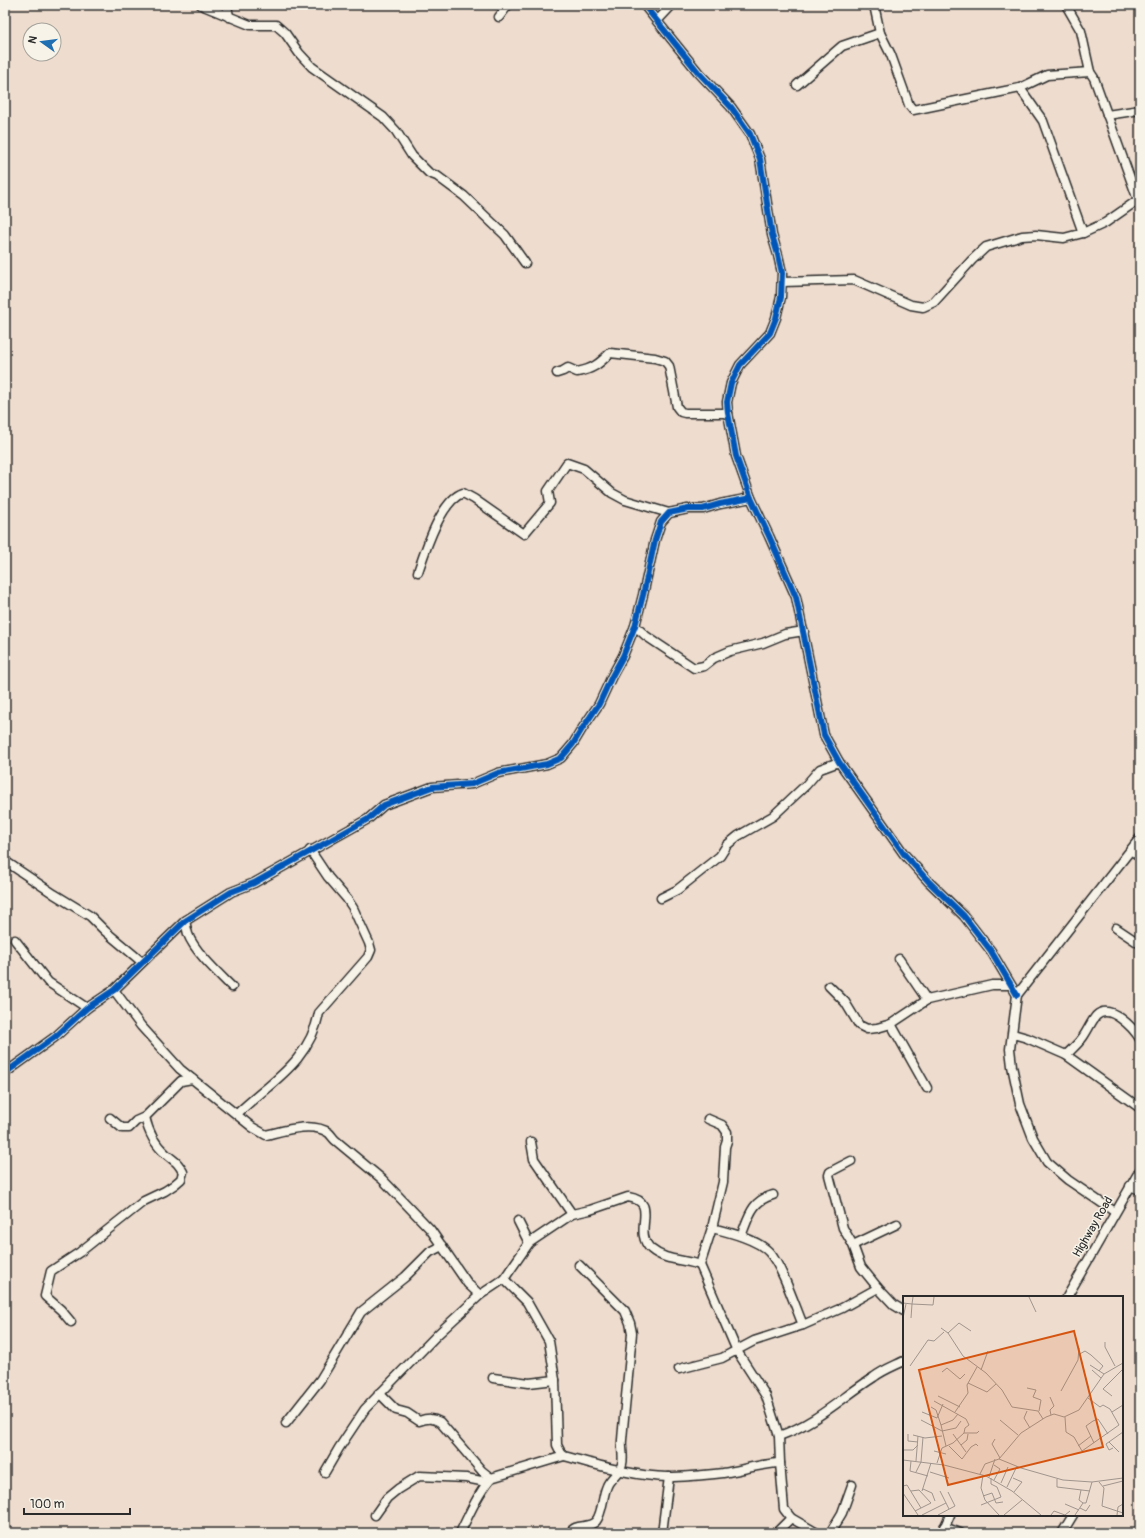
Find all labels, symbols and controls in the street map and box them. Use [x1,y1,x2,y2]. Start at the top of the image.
north arrow [22,22,62,62]
text: N [26,34,40,45]
street label: Highway Road [1070,1194,1116,1260]
inset map [903,1296,1123,1516]
scale bar [24,1490,130,1516]
text: 100 m [30,1497,65,1512]

